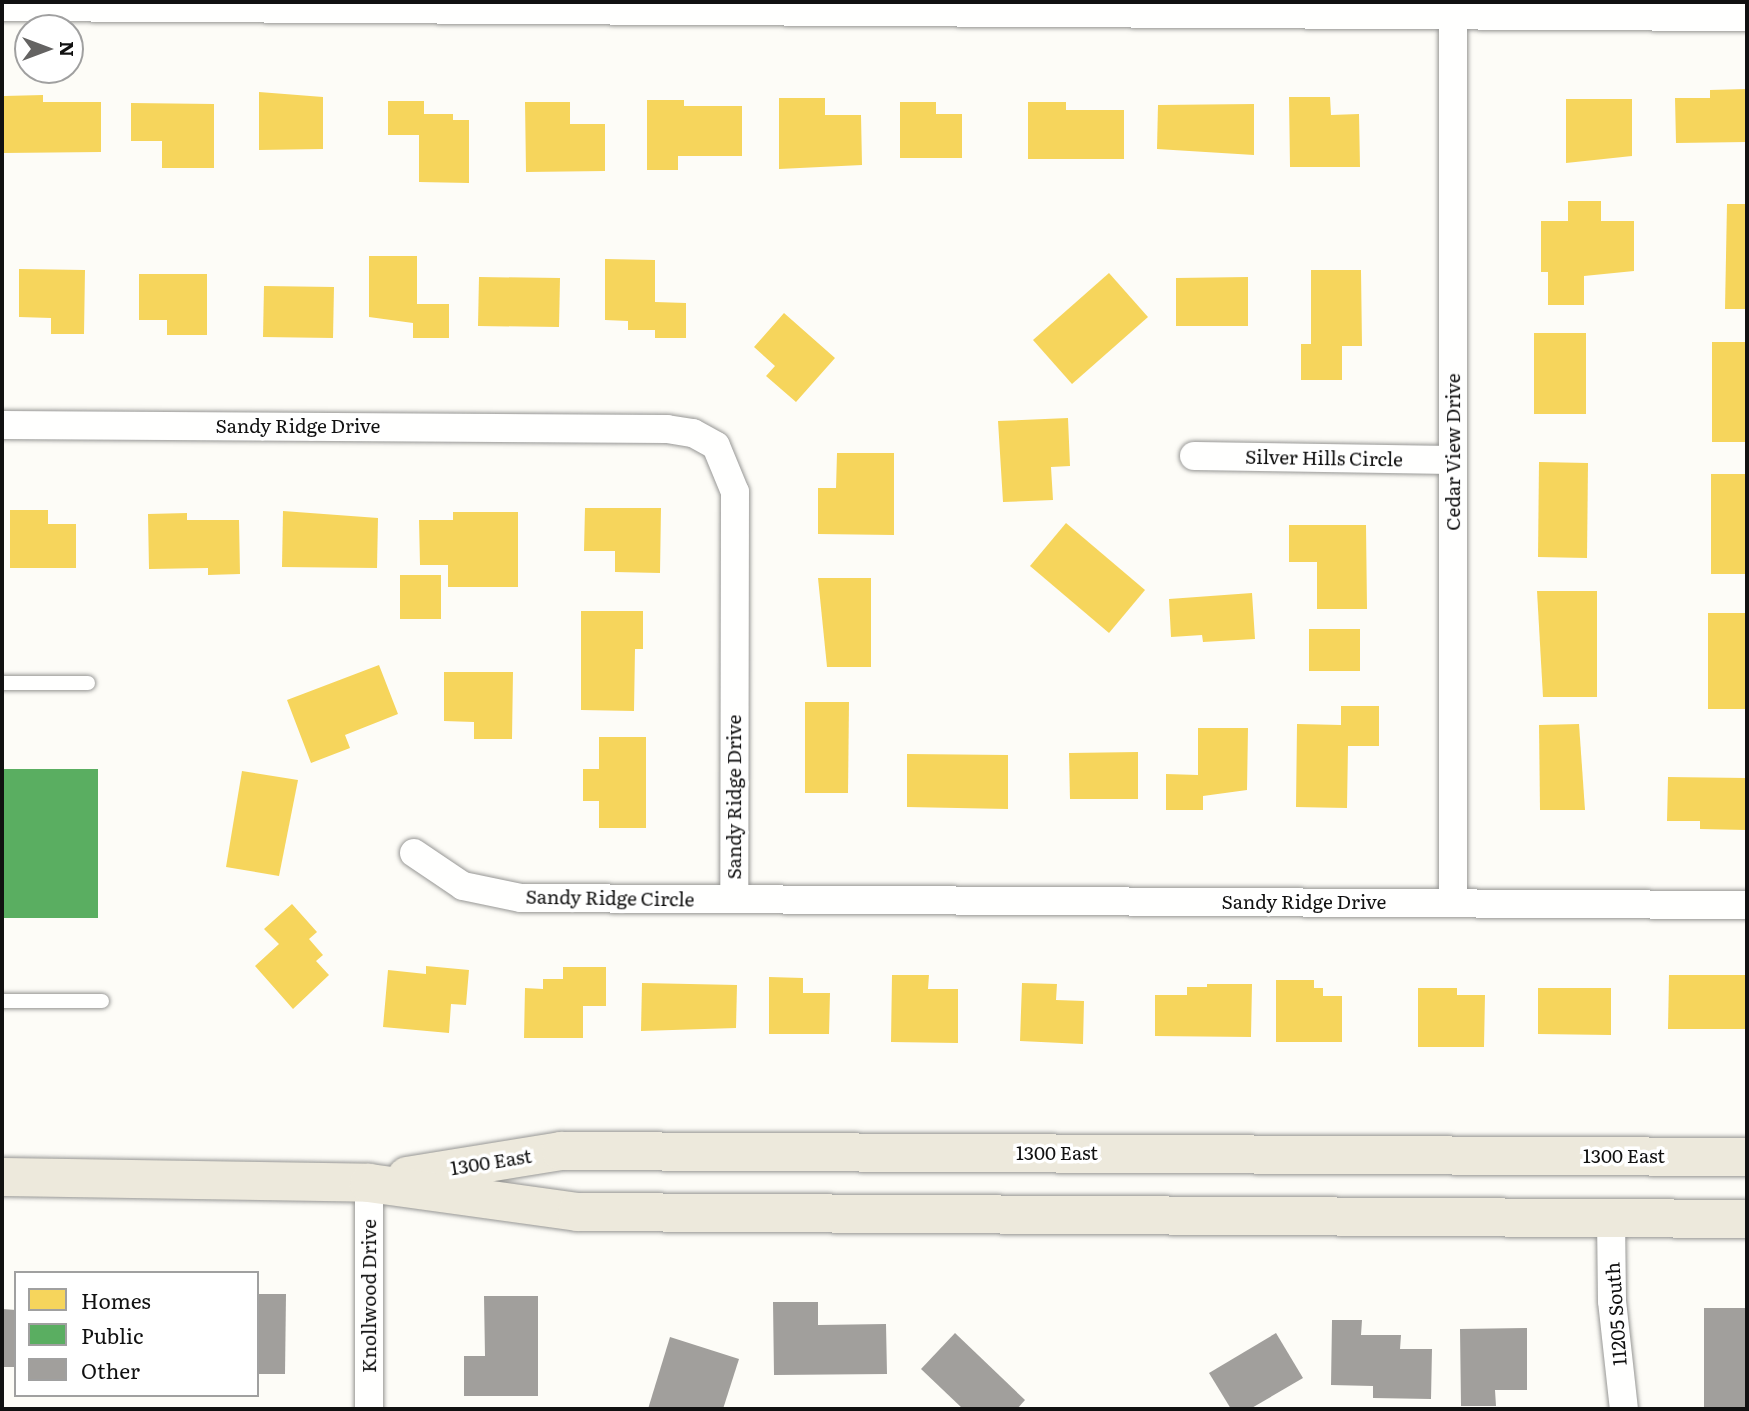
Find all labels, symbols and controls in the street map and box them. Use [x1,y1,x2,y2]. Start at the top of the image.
north arrow [14,14,84,84]
text: N [54,41,82,57]
street label: Cedar View Drive [1442,373,1464,531]
street label: Sandy Ridge Drive [216,415,380,437]
street label: Silver Hills Circle [1245,445,1403,471]
street label: Sandy Ridge Drive [723,715,745,879]
street label: Sandy Ridge Circle [525,885,695,911]
street label: Sandy Ridge Drive [1222,891,1386,913]
street label: 1300 East [1016,1142,1098,1164]
street label: 1300 East [449,1144,533,1180]
street label: 1300 East [1583,1145,1665,1167]
street label: Knollwood Drive [358,1219,380,1373]
street label: 11205 South [1601,1261,1631,1367]
legend [14,1271,259,1397]
text: Homes [81,1284,151,1315]
text: Public [81,1319,143,1350]
text: Other [81,1354,140,1385]

